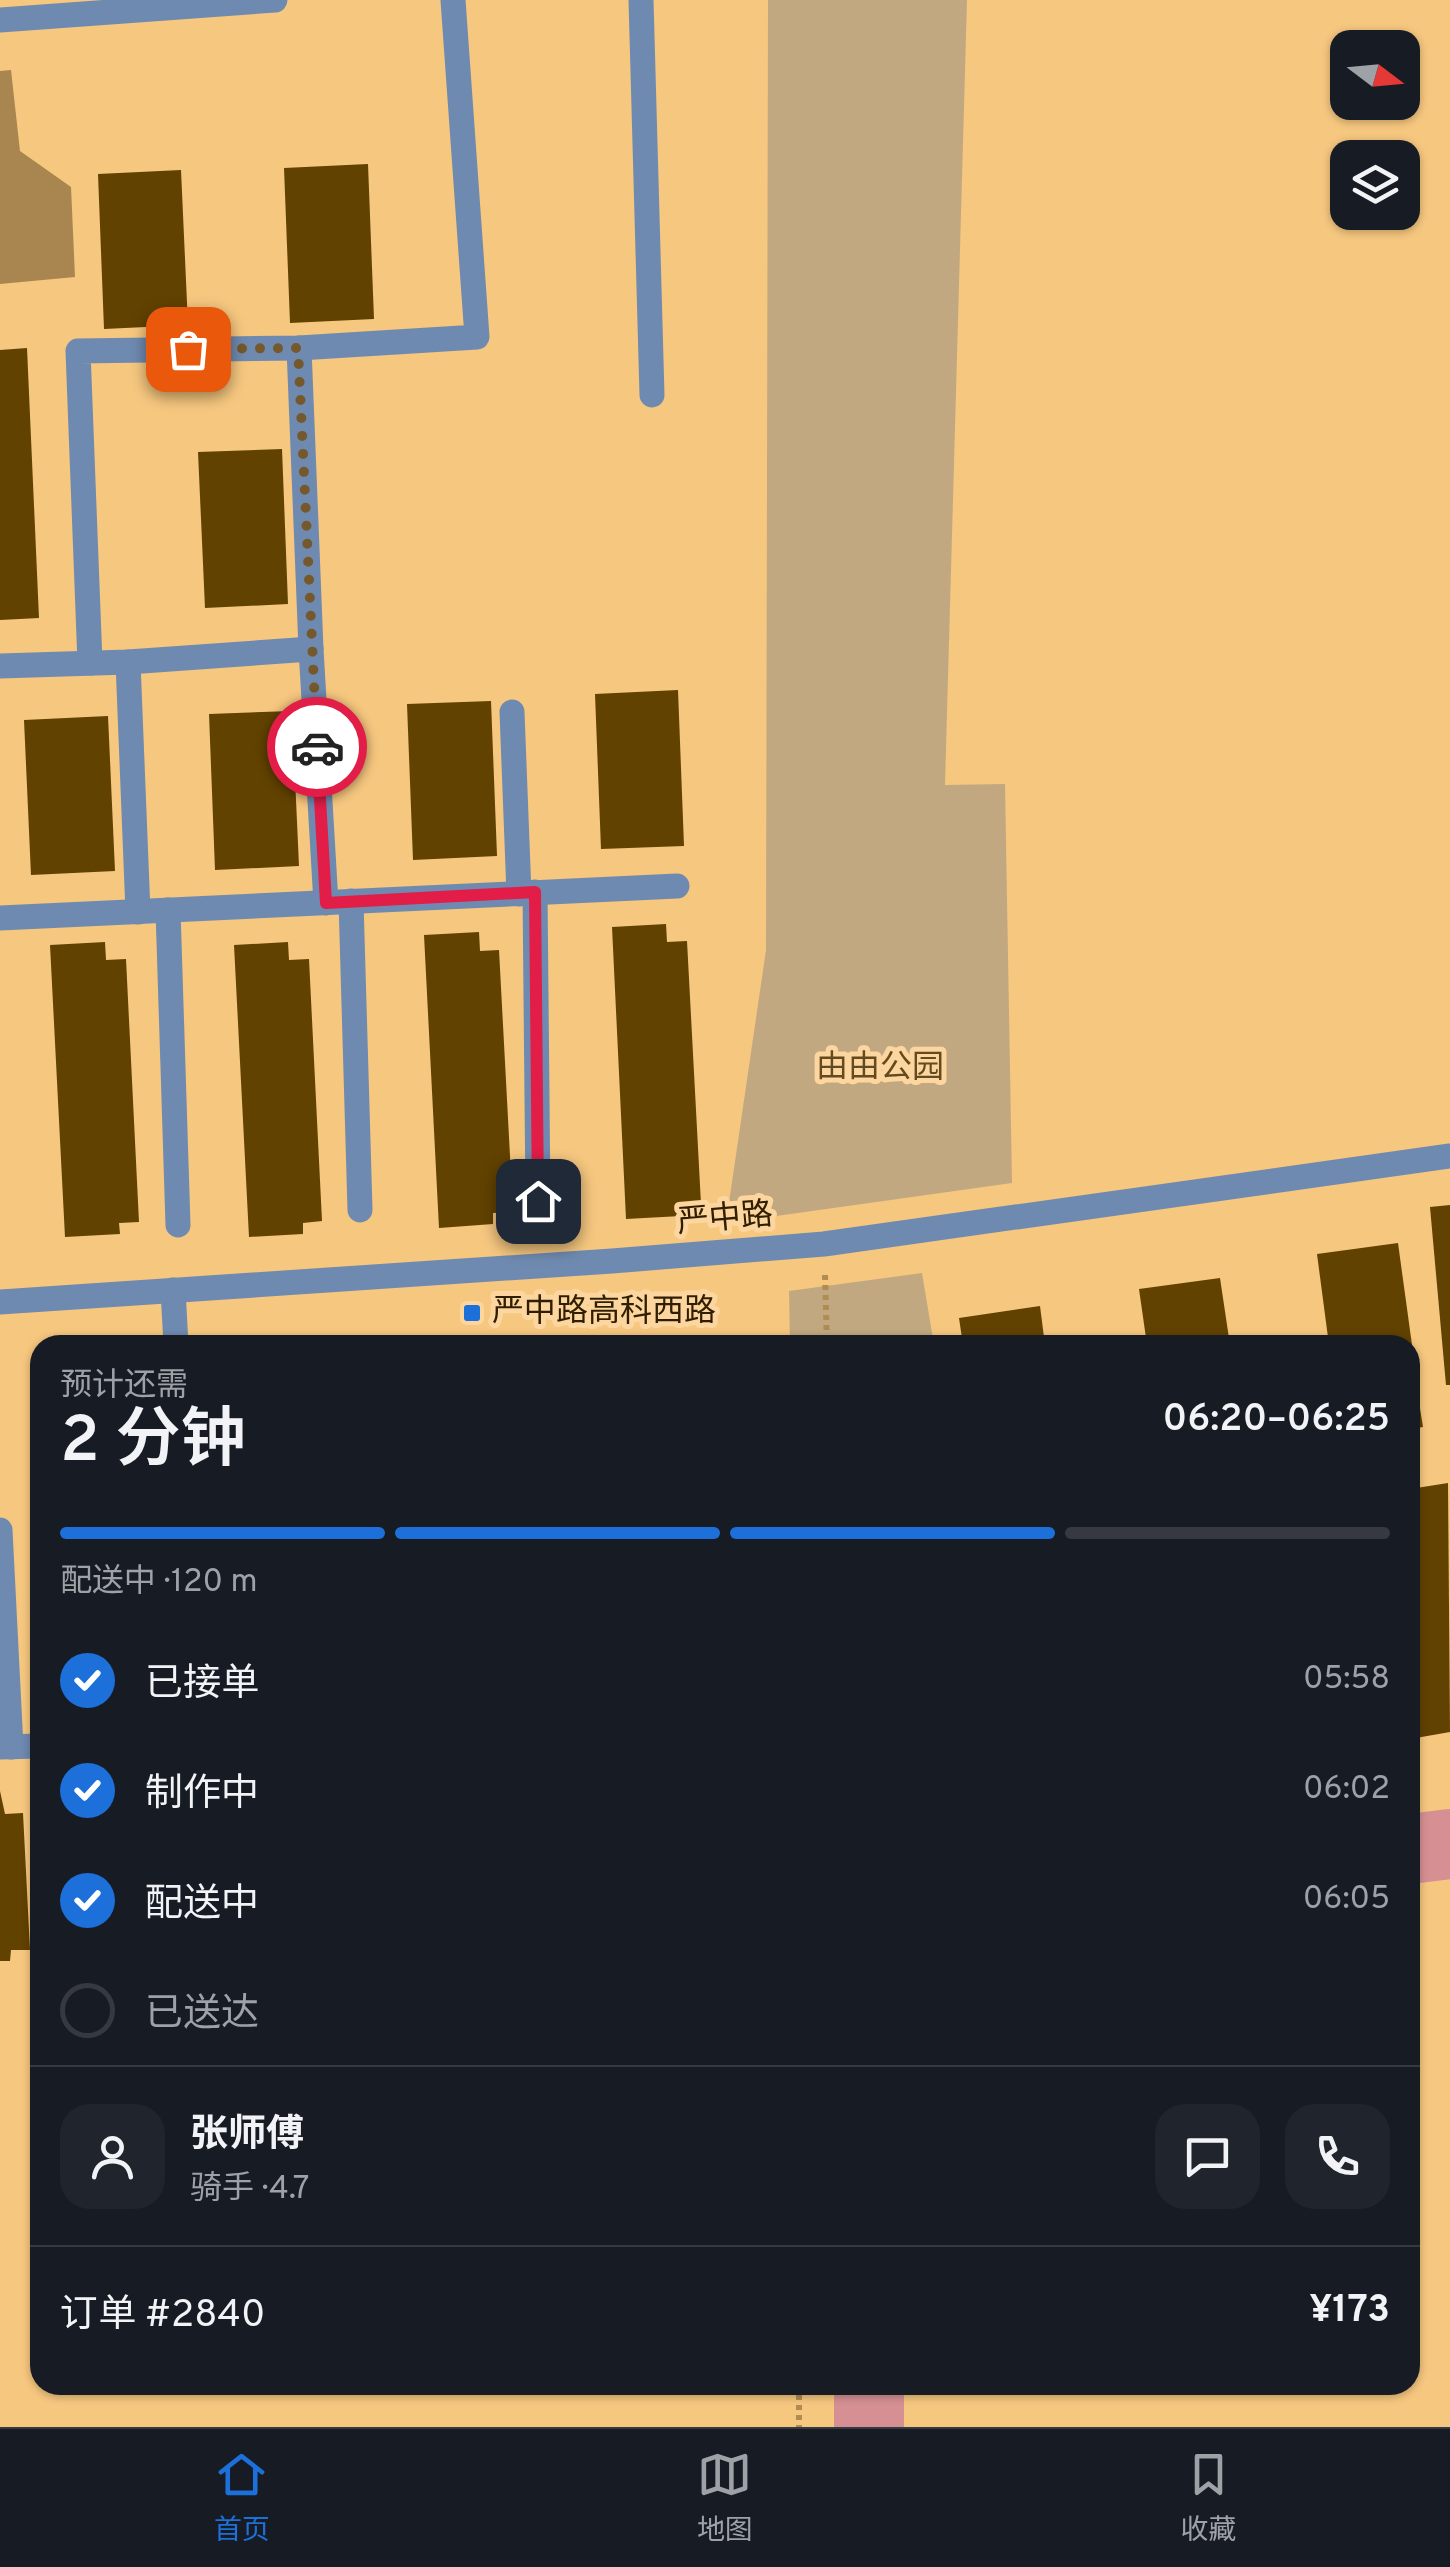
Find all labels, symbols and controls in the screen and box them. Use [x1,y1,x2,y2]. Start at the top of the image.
north arrow [1330,30,1420,120]
map controls [1330,30,1420,230]
button: layers [1330,140,1420,230]
pin [146,307,231,392]
icon: bag [161,322,216,377]
courier [267,697,367,797]
icon: car [290,720,345,775]
park label: 由由公园 [816,1049,944,1089]
pin [496,1159,581,1244]
icon: home [511,1174,566,1229]
street label: 严中路 [675,1196,775,1244]
place label: 严中路高科西路 [492,1293,716,1333]
marker: 严中路高科西路 [461,1302,483,1324]
text: 预计还需 [60,1367,188,1407]
text: 06:20–06:25 [1162,1396,1390,1445]
text: 2 分钟 [60,1403,246,1485]
text: 配送中 · 120 m [60,1563,258,1603]
icon: check [60,1653,115,1708]
text: 05:58 [1303,1660,1390,1700]
text: 已接单 [145,1661,259,1710]
icon: check [60,1763,115,1818]
text: 06:02 [1303,1770,1390,1810]
text: 制作中 [145,1771,259,1820]
icon: check [60,1873,115,1928]
text: 06:05 [1303,1880,1390,1920]
text: 配送中 [145,1881,259,1930]
text: 已送达 [145,1991,259,2040]
button: person [60,2104,165,2209]
button: chat [1155,2104,1260,2209]
button: phone [1285,2104,1390,2209]
text: 张师傅 [190,2112,304,2161]
text: 骑手 · 4.7 [190,2170,310,2210]
text: ¥173 [1309,2287,1390,2336]
text: 订单 #2840 [60,2292,265,2341]
tab: 首页 [214,2447,270,2550]
tab: 地图 [697,2447,753,2550]
tab: 收藏 [1180,2447,1236,2550]

